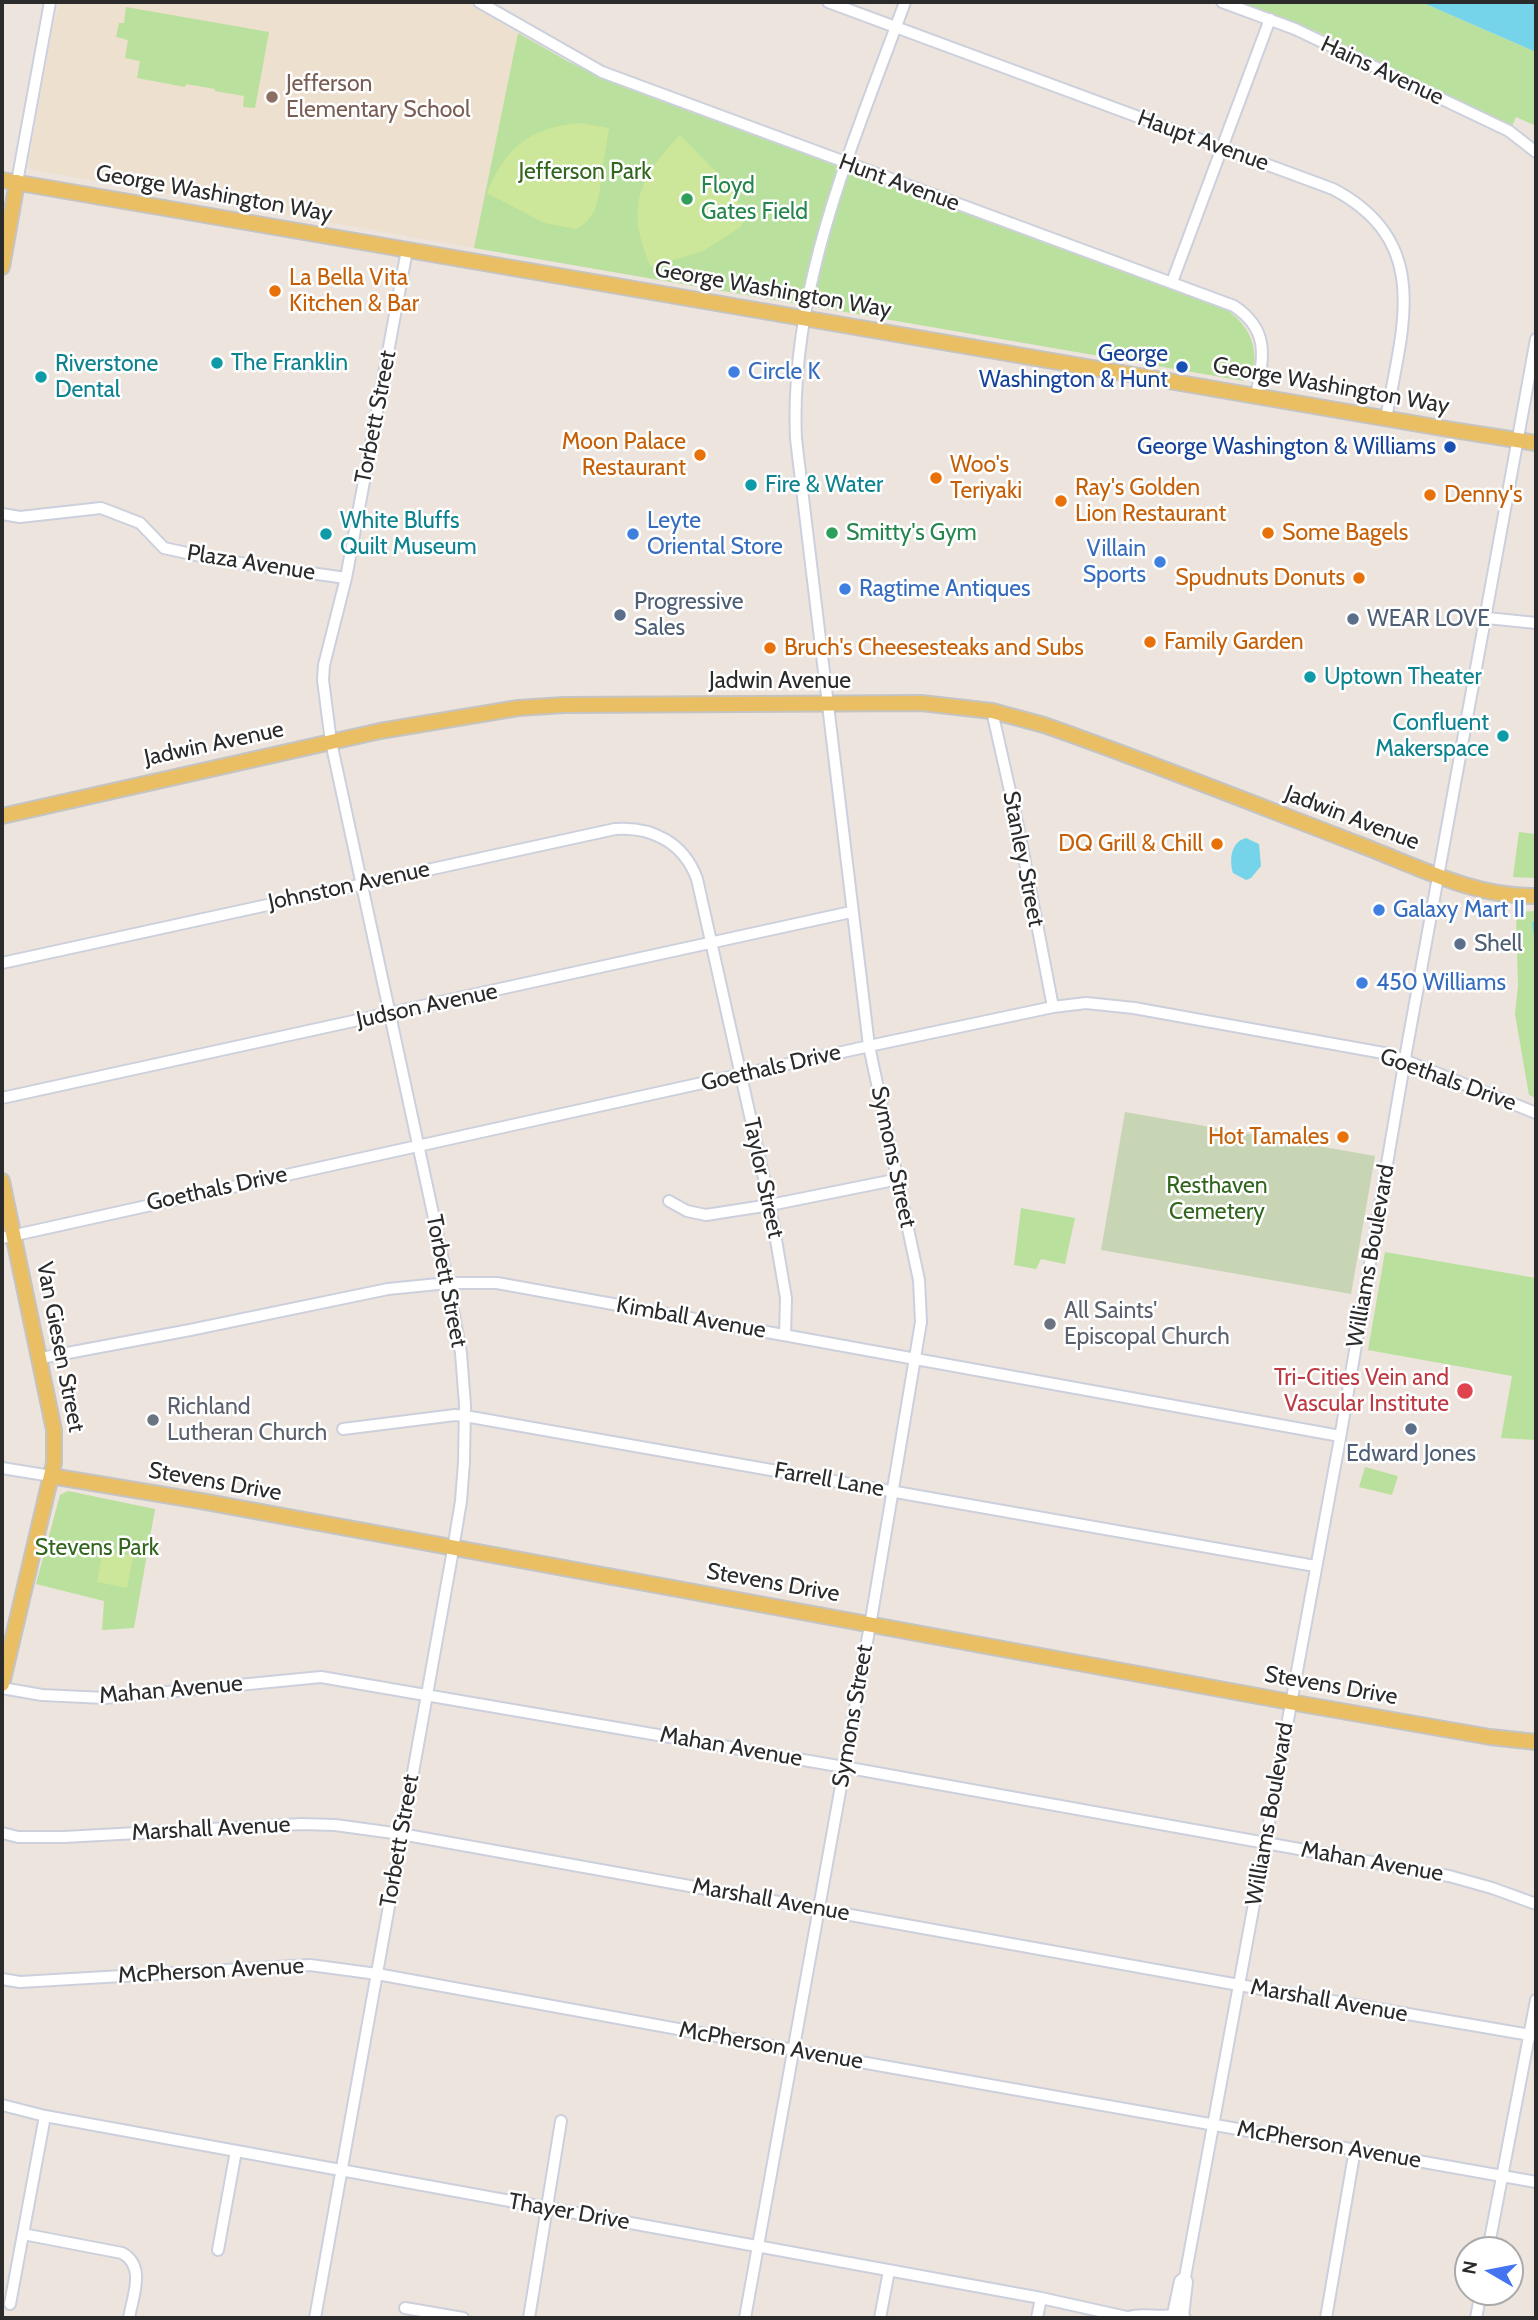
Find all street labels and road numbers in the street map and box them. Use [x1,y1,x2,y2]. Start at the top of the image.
street label: Hains Avenue [1316,31,1448,111]
street label: Haupt Avenue [1134,104,1272,178]
street label: Hunt Avenue [835,148,963,218]
street label: George Washington Way [94,160,334,228]
street label: George Washington Way [653,256,893,324]
street label: Torbett Street [350,348,402,486]
street label: George Washington Way [1211,352,1451,420]
street label: Plaza Avenue [185,539,317,587]
street label: Jadwin Avenue [709,667,851,695]
street label: Jadwin Avenue [142,716,286,772]
street label: Jadwin Avenue [1281,780,1423,856]
street label: Stanley Street [996,789,1050,929]
street label: Johnston Avenue [266,855,432,917]
street label: Judson Avenue [354,978,500,1034]
street label: Goethals Drive [698,1038,844,1098]
street label: Goethals Drive [1376,1043,1520,1117]
street label: Symons Street [865,1084,921,1230]
street label: Taylor Street [737,1115,789,1241]
street label: Goethals Drive [144,1161,290,1217]
street label: Williams Boulevard [1341,1162,1401,1350]
street label: Torbett Street [420,1212,472,1350]
street label: Van Giesen Street [30,1260,90,1434]
street label: Kimball Avenue [614,1291,768,1345]
street label: Stevens Drive [146,1457,284,1507]
street label: Farrell Lane [772,1457,886,1503]
street label: Stevens Drive [704,1558,842,1608]
street label: Symons Street [827,1643,879,1789]
street label: Stevens Drive [1262,1661,1400,1711]
street label: Mahan Avenue [98,1670,244,1710]
street label: Williams Boulevard [1240,1720,1300,1908]
street label: Mahan Avenue [658,1721,804,1773]
street label: Torbett Street [375,1772,425,1910]
street label: Marshall Avenue [131,1811,291,1847]
street label: Mahan Avenue [1299,1836,1445,1888]
street label: Marshall Avenue [690,1873,852,1927]
street label: McPherson Avenue [117,1952,305,1990]
street label: Marshall Avenue [1248,1974,1410,2028]
street label: McPherson Avenue [677,2016,865,2076]
street label: McPherson Avenue [1235,2115,1423,2175]
street label: Thayer Drive [506,2188,632,2236]

